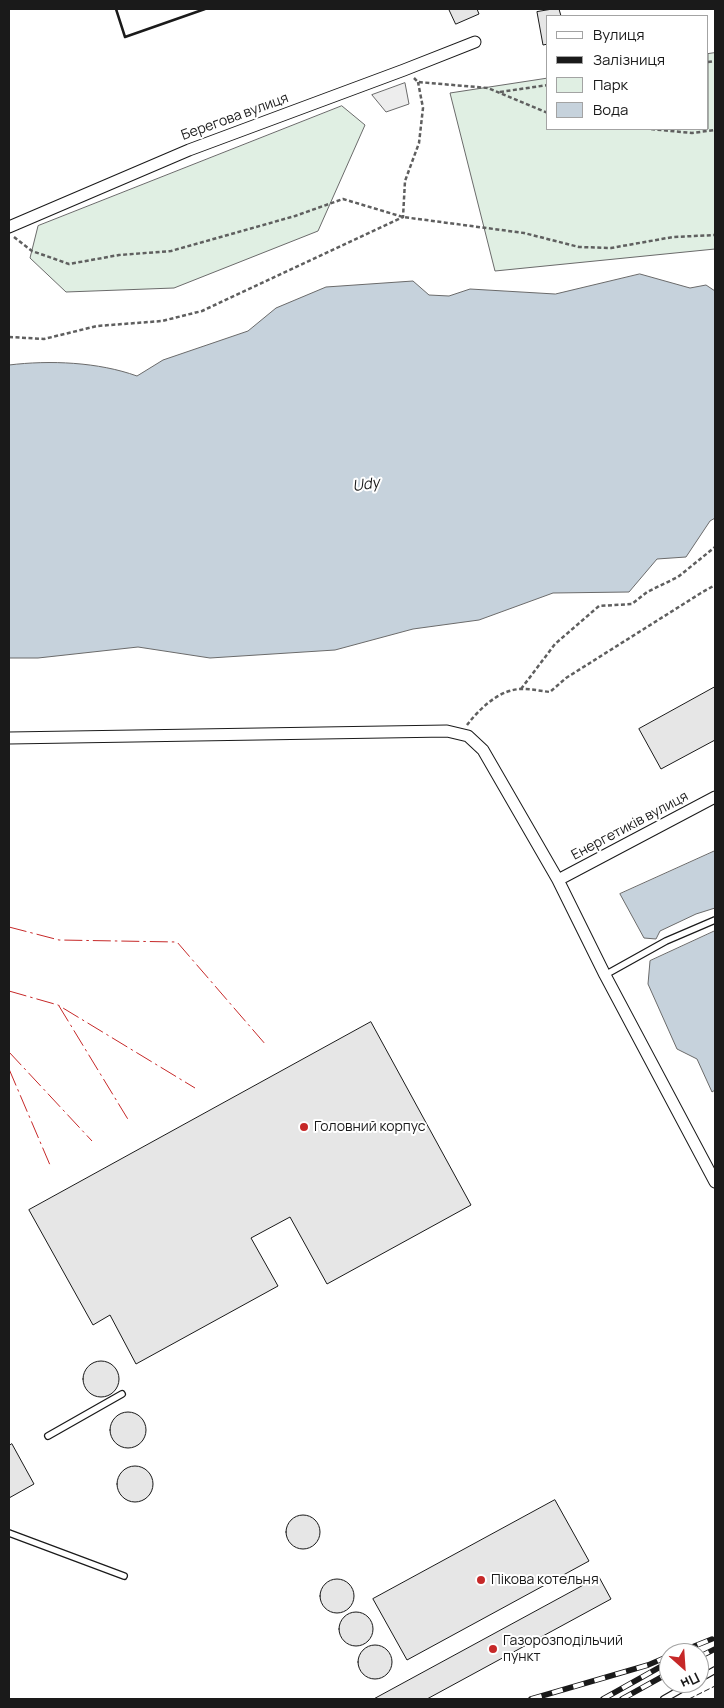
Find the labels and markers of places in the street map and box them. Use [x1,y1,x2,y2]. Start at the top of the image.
place label: Головний корпус [314,1119,426,1135]
marker: Головний корпус [298,1121,310,1133]
place label: Пікова котельня [491,1572,599,1588]
marker: Пікова котельня [475,1574,487,1586]
place label: Газорозподільчий пункт [503,1633,623,1665]
marker: Газорозподільчий пункт [487,1643,499,1655]

